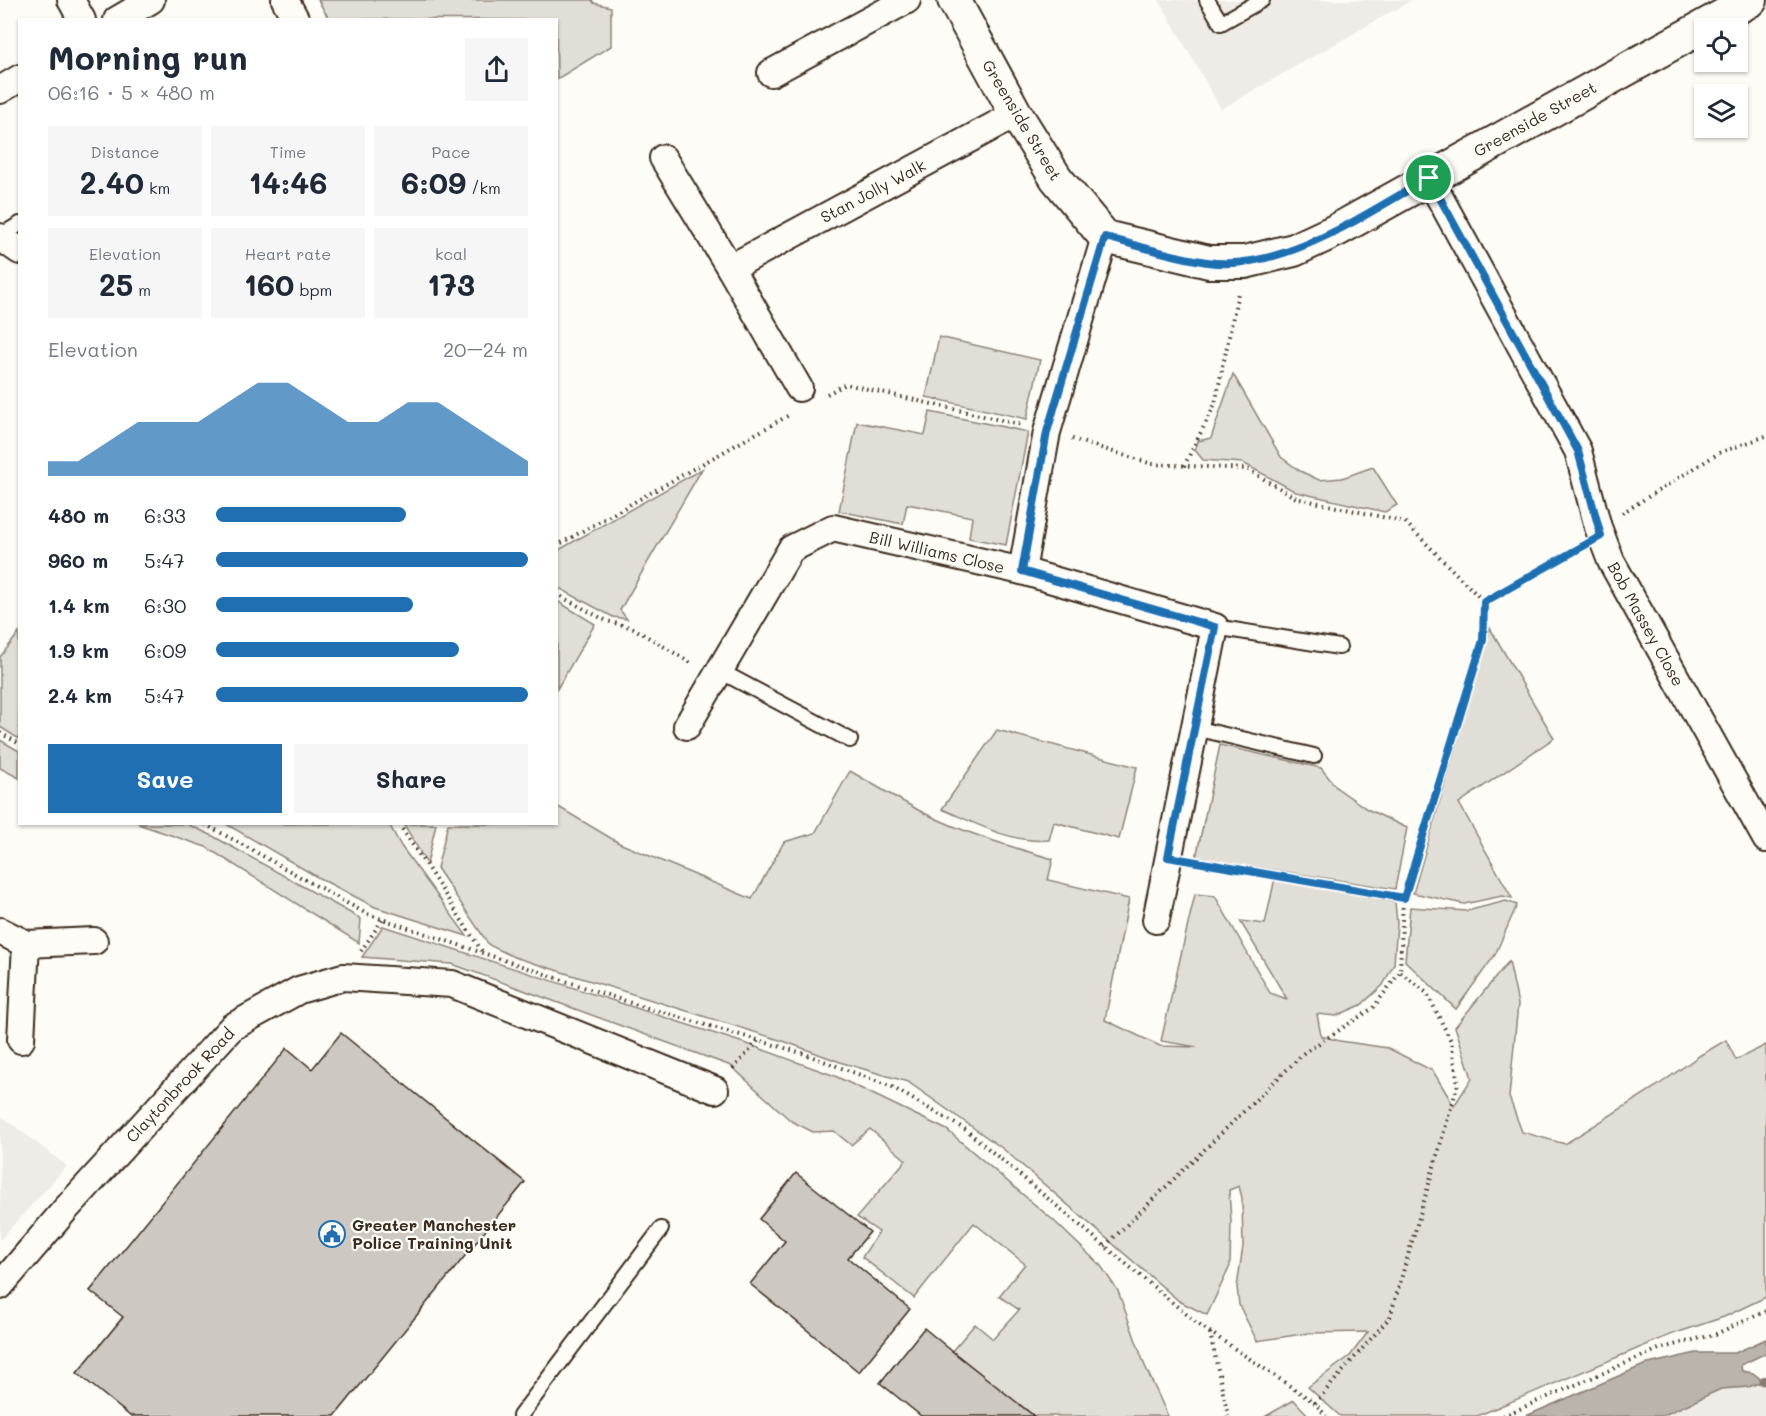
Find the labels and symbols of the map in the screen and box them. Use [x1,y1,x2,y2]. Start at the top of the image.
street label: Greenside Street [978,55,1067,184]
street label: Greenside Street [1470,76,1600,161]
pin [1403,152,1454,203]
street label: Stan Jolly Walk [816,154,929,227]
street label: Bill Williams Close [867,526,1007,577]
street label: Bob Massey Close [1604,558,1689,690]
street label: Claytonbrook Road [121,1023,238,1147]
place label: Greater Manchester Police Training Unit [352,1214,516,1253]
public building icon: Greater Manchester Police Training Unit [317,1219,347,1249]

